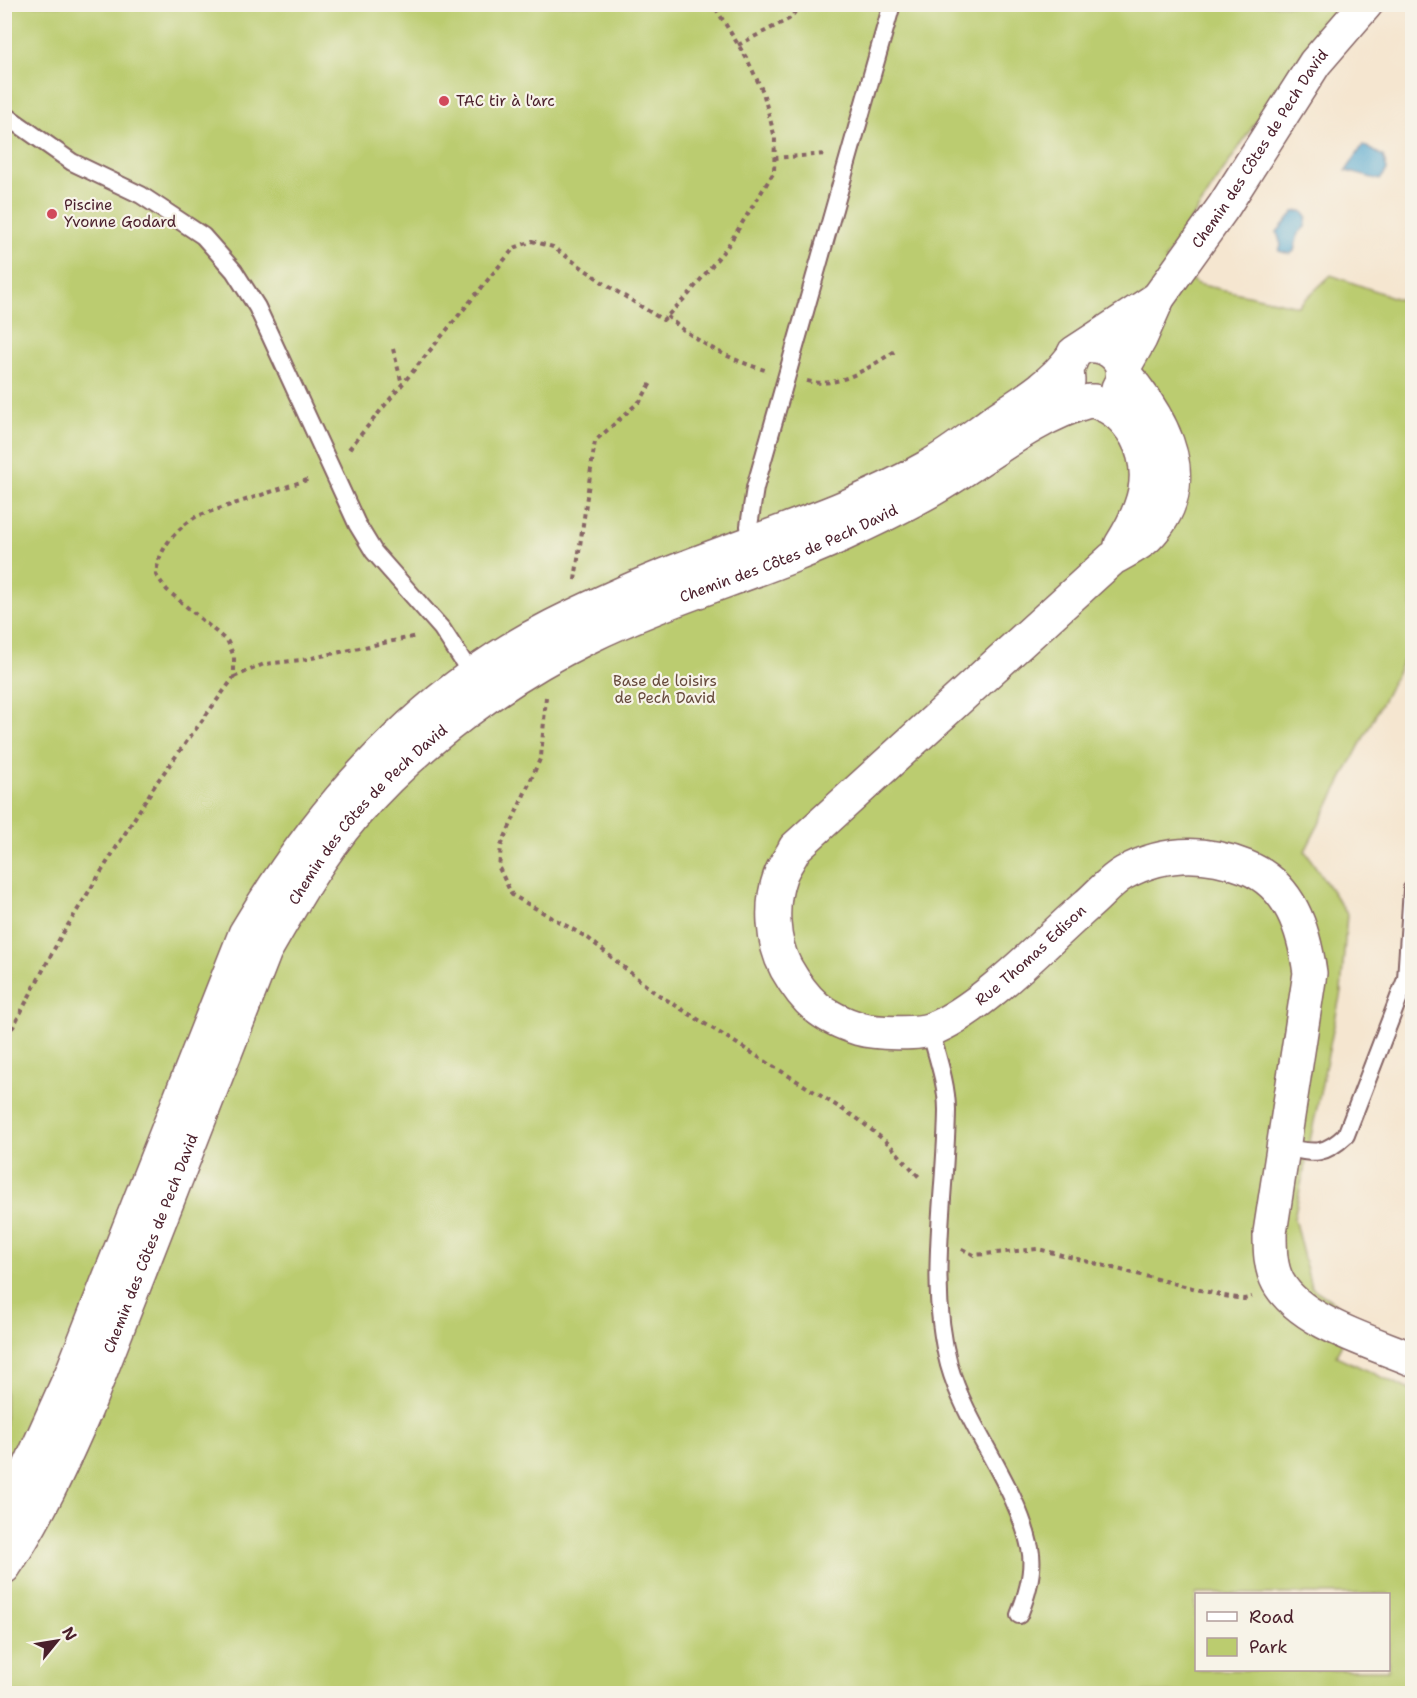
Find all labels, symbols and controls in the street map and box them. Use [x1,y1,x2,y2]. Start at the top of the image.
street label: Chemin des Côtes de Pech David [1187,45,1333,252]
place label: TAC tir à l'arc [456,91,555,111]
marker: TAC tir à l'arc [437,94,451,108]
place label: Piscine Yvonne Godard [64,195,177,232]
marker: Piscine Yvonne Godard [45,207,59,221]
street label: Chemin des Côtes de Pech David [677,500,901,607]
park label: Base de loisirs de Pech David [613,671,717,708]
street label: Chemin des Côtes de Pech David [284,720,452,909]
street label: Rue Thomas Edison [971,901,1090,1010]
street label: Chemin des Côtes de Pech David [99,1130,203,1356]
legend [1195,1593,1390,1671]
text: Road [1249,1605,1294,1629]
north arrow [27,1611,87,1671]
text: N [57,1623,82,1644]
text: Park [1249,1635,1288,1659]

